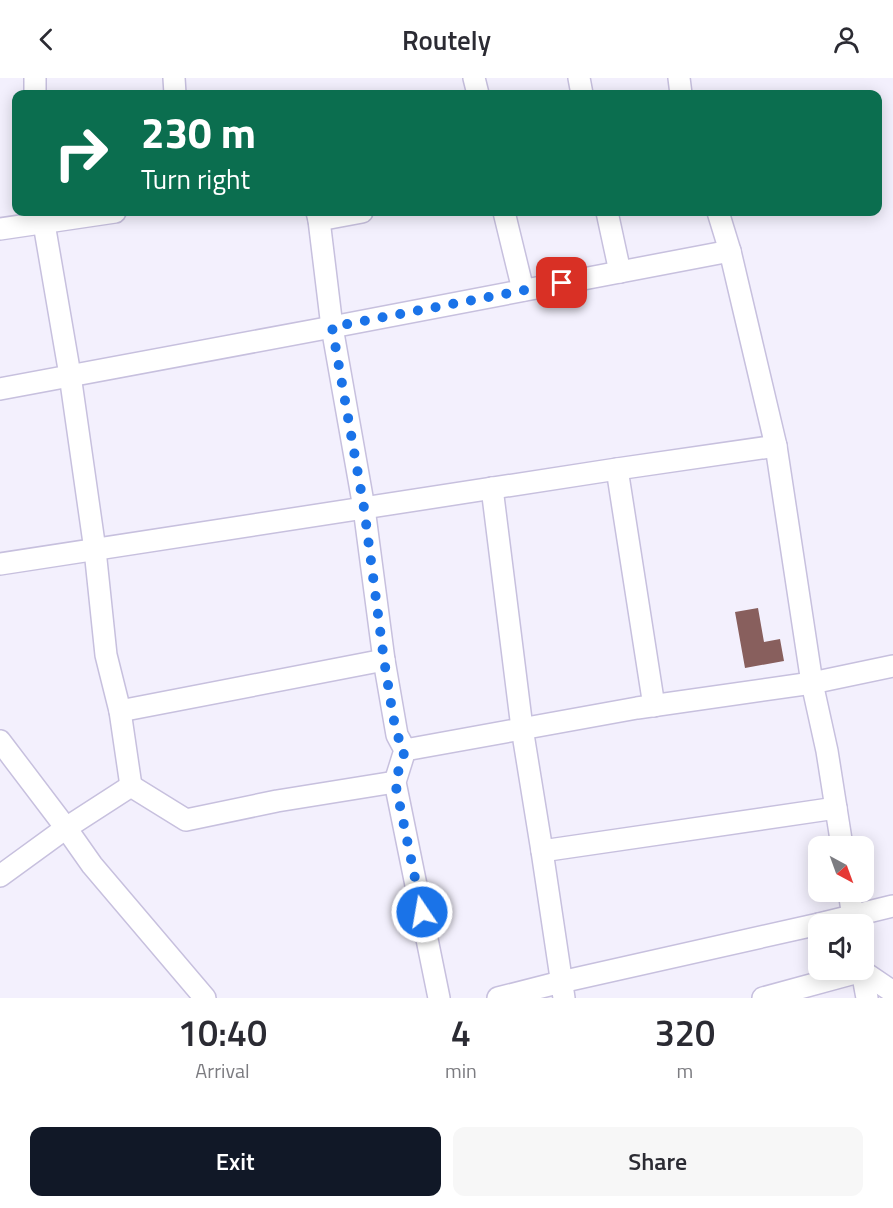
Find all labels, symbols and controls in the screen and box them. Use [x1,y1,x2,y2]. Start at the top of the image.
text: Routely [402,19,491,60]
icon: back [30,23,63,56]
icon: person [830,23,863,56]
text: 230 m [141,100,256,164]
icon: right [42,114,120,192]
text: Turn right [141,158,250,199]
pin [536,257,587,308]
icon: arrive [545,266,578,299]
north arrow [808,836,874,902]
map controls [808,836,874,980]
position arrow [390,880,454,944]
button: sound [808,914,874,980]
text: 10:40 [178,1005,267,1060]
text: 4 [451,1005,471,1060]
text: 320 [655,1005,715,1060]
text: Arrival [195,1055,250,1086]
text: min [445,1055,477,1086]
text: m [677,1055,693,1086]
button: Exit [30,1127,441,1196]
button: Share [453,1127,863,1196]

